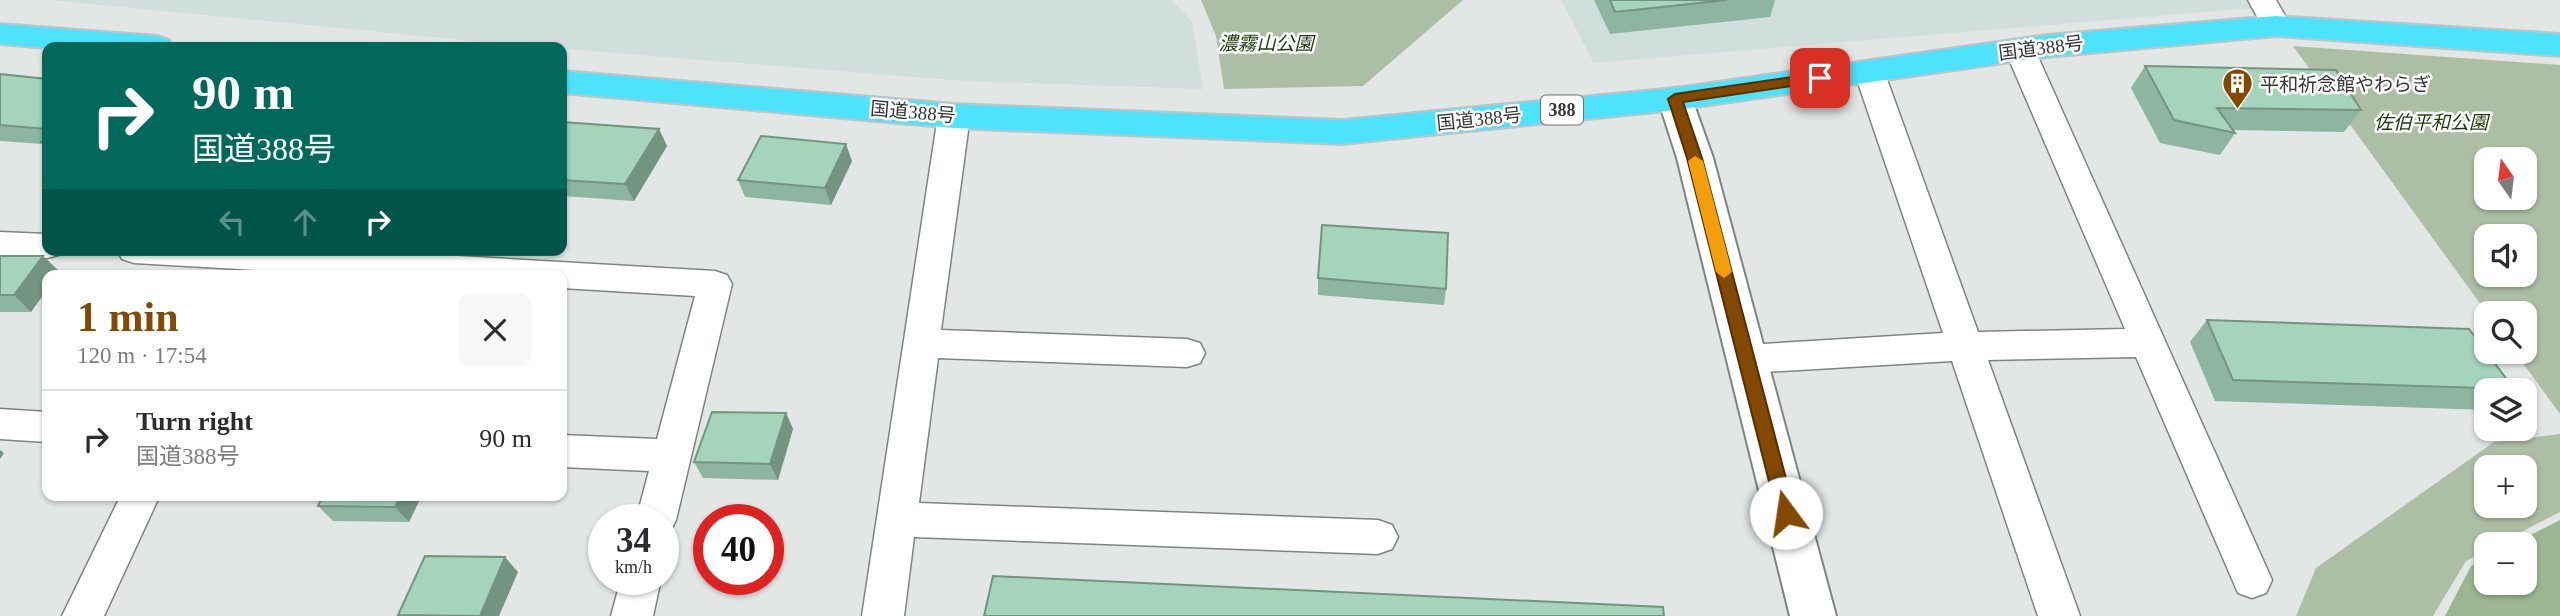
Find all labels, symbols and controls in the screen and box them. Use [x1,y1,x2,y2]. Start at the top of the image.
street label: 国道388号 [1997,32,2085,64]
park label: 濃霧山公園 [1218,33,1316,54]
pin [1790,48,1850,108]
icon: arrive [1801,59,1839,97]
text: 90 m [192,65,294,120]
building icon: 平和祈念館やわらぎ [2220,67,2254,111]
icon: right [77,70,168,161]
place label: 平和祈念館やわらぎ [2260,74,2431,95]
road number: 388 [1541,96,1583,124]
street label: 国道388号 [869,98,957,126]
street label: 国道388号 [1435,104,1523,134]
park label: 佐伯平和公園 [2374,112,2491,133]
text: 国道388号 [192,131,336,167]
north arrow [2474,147,2538,210]
map controls [2474,147,2537,595]
icon: left [213,203,251,241]
icon: ahead [286,203,324,241]
icon: right [359,203,397,241]
button: sound [2474,224,2537,287]
button: close [458,293,532,367]
text: 1 min [77,294,179,340]
button: search [2474,301,2537,364]
text: 120 m · 17:54 [77,343,207,368]
button: layers [2474,378,2537,441]
text: Turn right [136,407,253,436]
icon: right [77,420,115,458]
text: 90 m [479,424,532,453]
text: 国道388号 [136,444,240,469]
button: + [2474,455,2537,518]
position arrow [1749,476,1823,550]
speed limit sign: 40 [693,504,784,595]
text: 34 [616,521,651,560]
button: − [2474,532,2537,595]
text: km/h [615,557,652,577]

